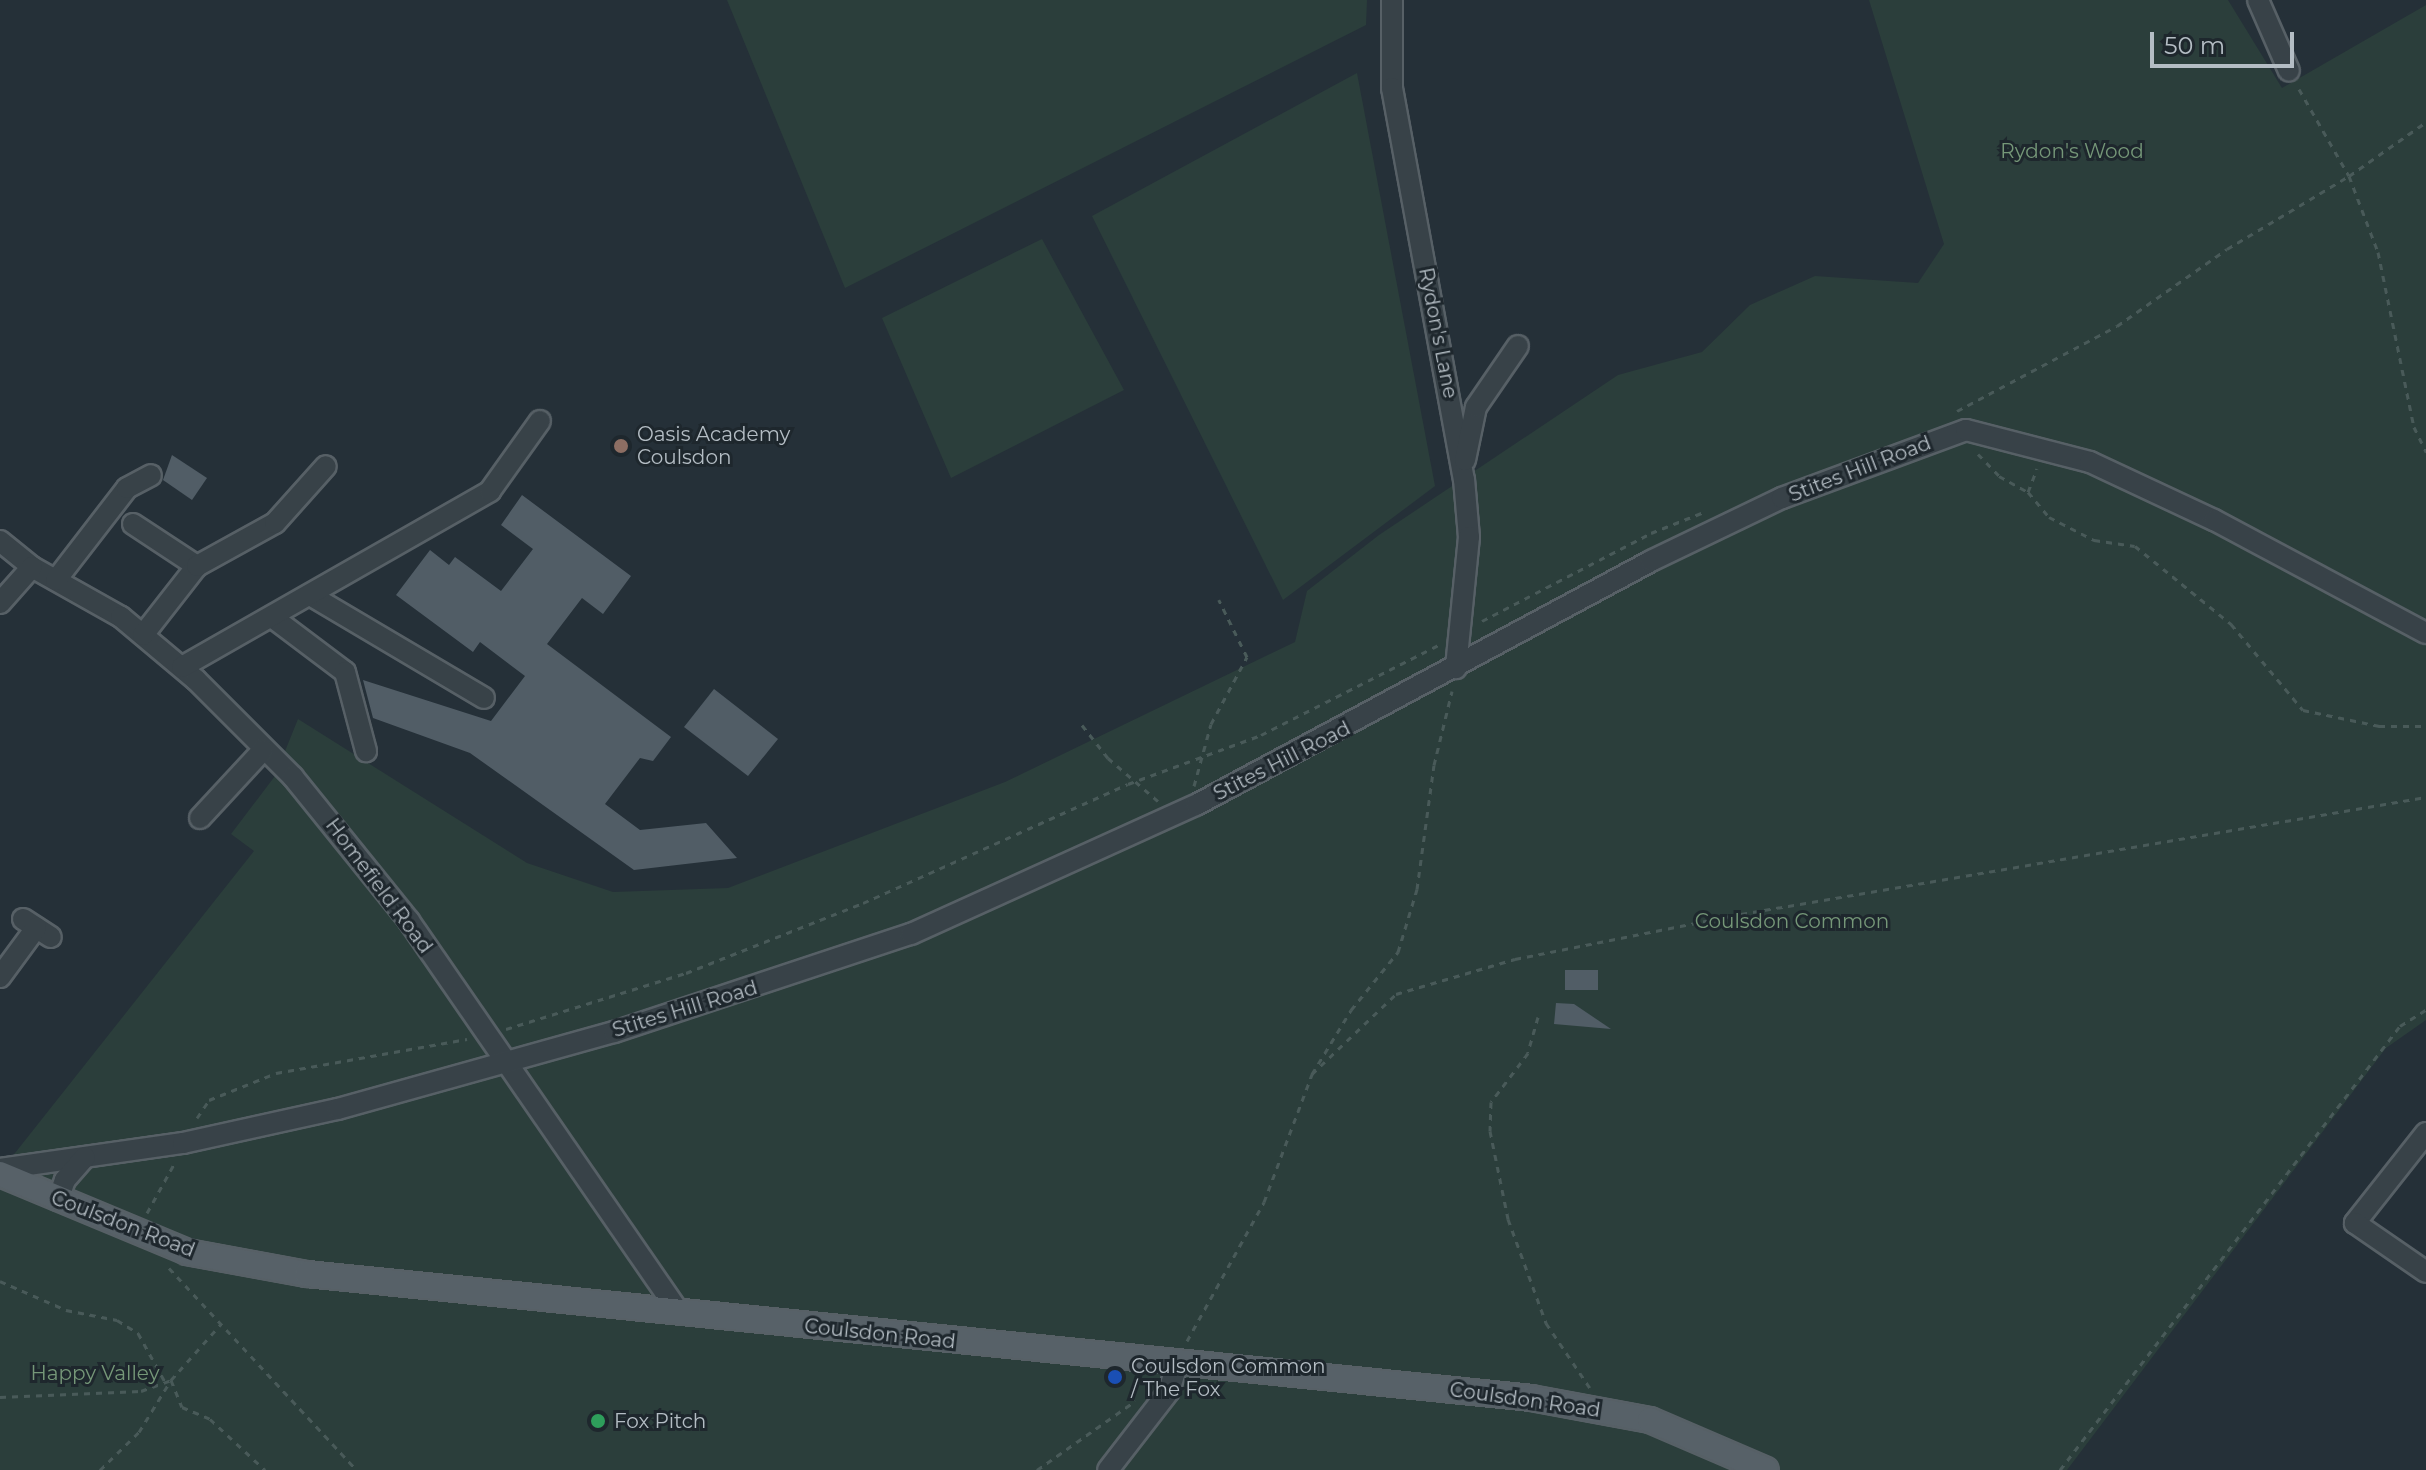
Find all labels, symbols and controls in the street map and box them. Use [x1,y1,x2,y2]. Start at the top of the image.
scale bar [2154,16,2298,66]
text: 50 m [2164,31,2225,60]
park label: Rydon's Wood [2000,139,2144,163]
street label: Rydon's Lane [1414,266,1462,400]
place label: Oasis Academy Coulsdon [637,422,790,469]
street label: Stites Hill Road [1786,431,1934,507]
marker: Oasis Academy Coulsdon [612,437,630,455]
street label: Stites Hill Road [1210,716,1354,806]
street label: Homefield Road [320,814,438,958]
park label: Coulsdon Common [1695,909,1889,933]
street label: Stites Hill Road [610,976,760,1042]
street label: Coulsdon Road [48,1186,198,1262]
street label: Coulsdon Road [803,1314,957,1354]
place label: Coulsdon Common / The Fox [1131,1354,1325,1401]
park label: Happy Valley [30,1361,160,1385]
marker: Coulsdon Common / The Fox [1106,1368,1124,1386]
street label: Coulsdon Road [1448,1378,1602,1422]
place label: Fox Pitch [614,1409,706,1433]
marker: Fox Pitch [589,1412,607,1430]

